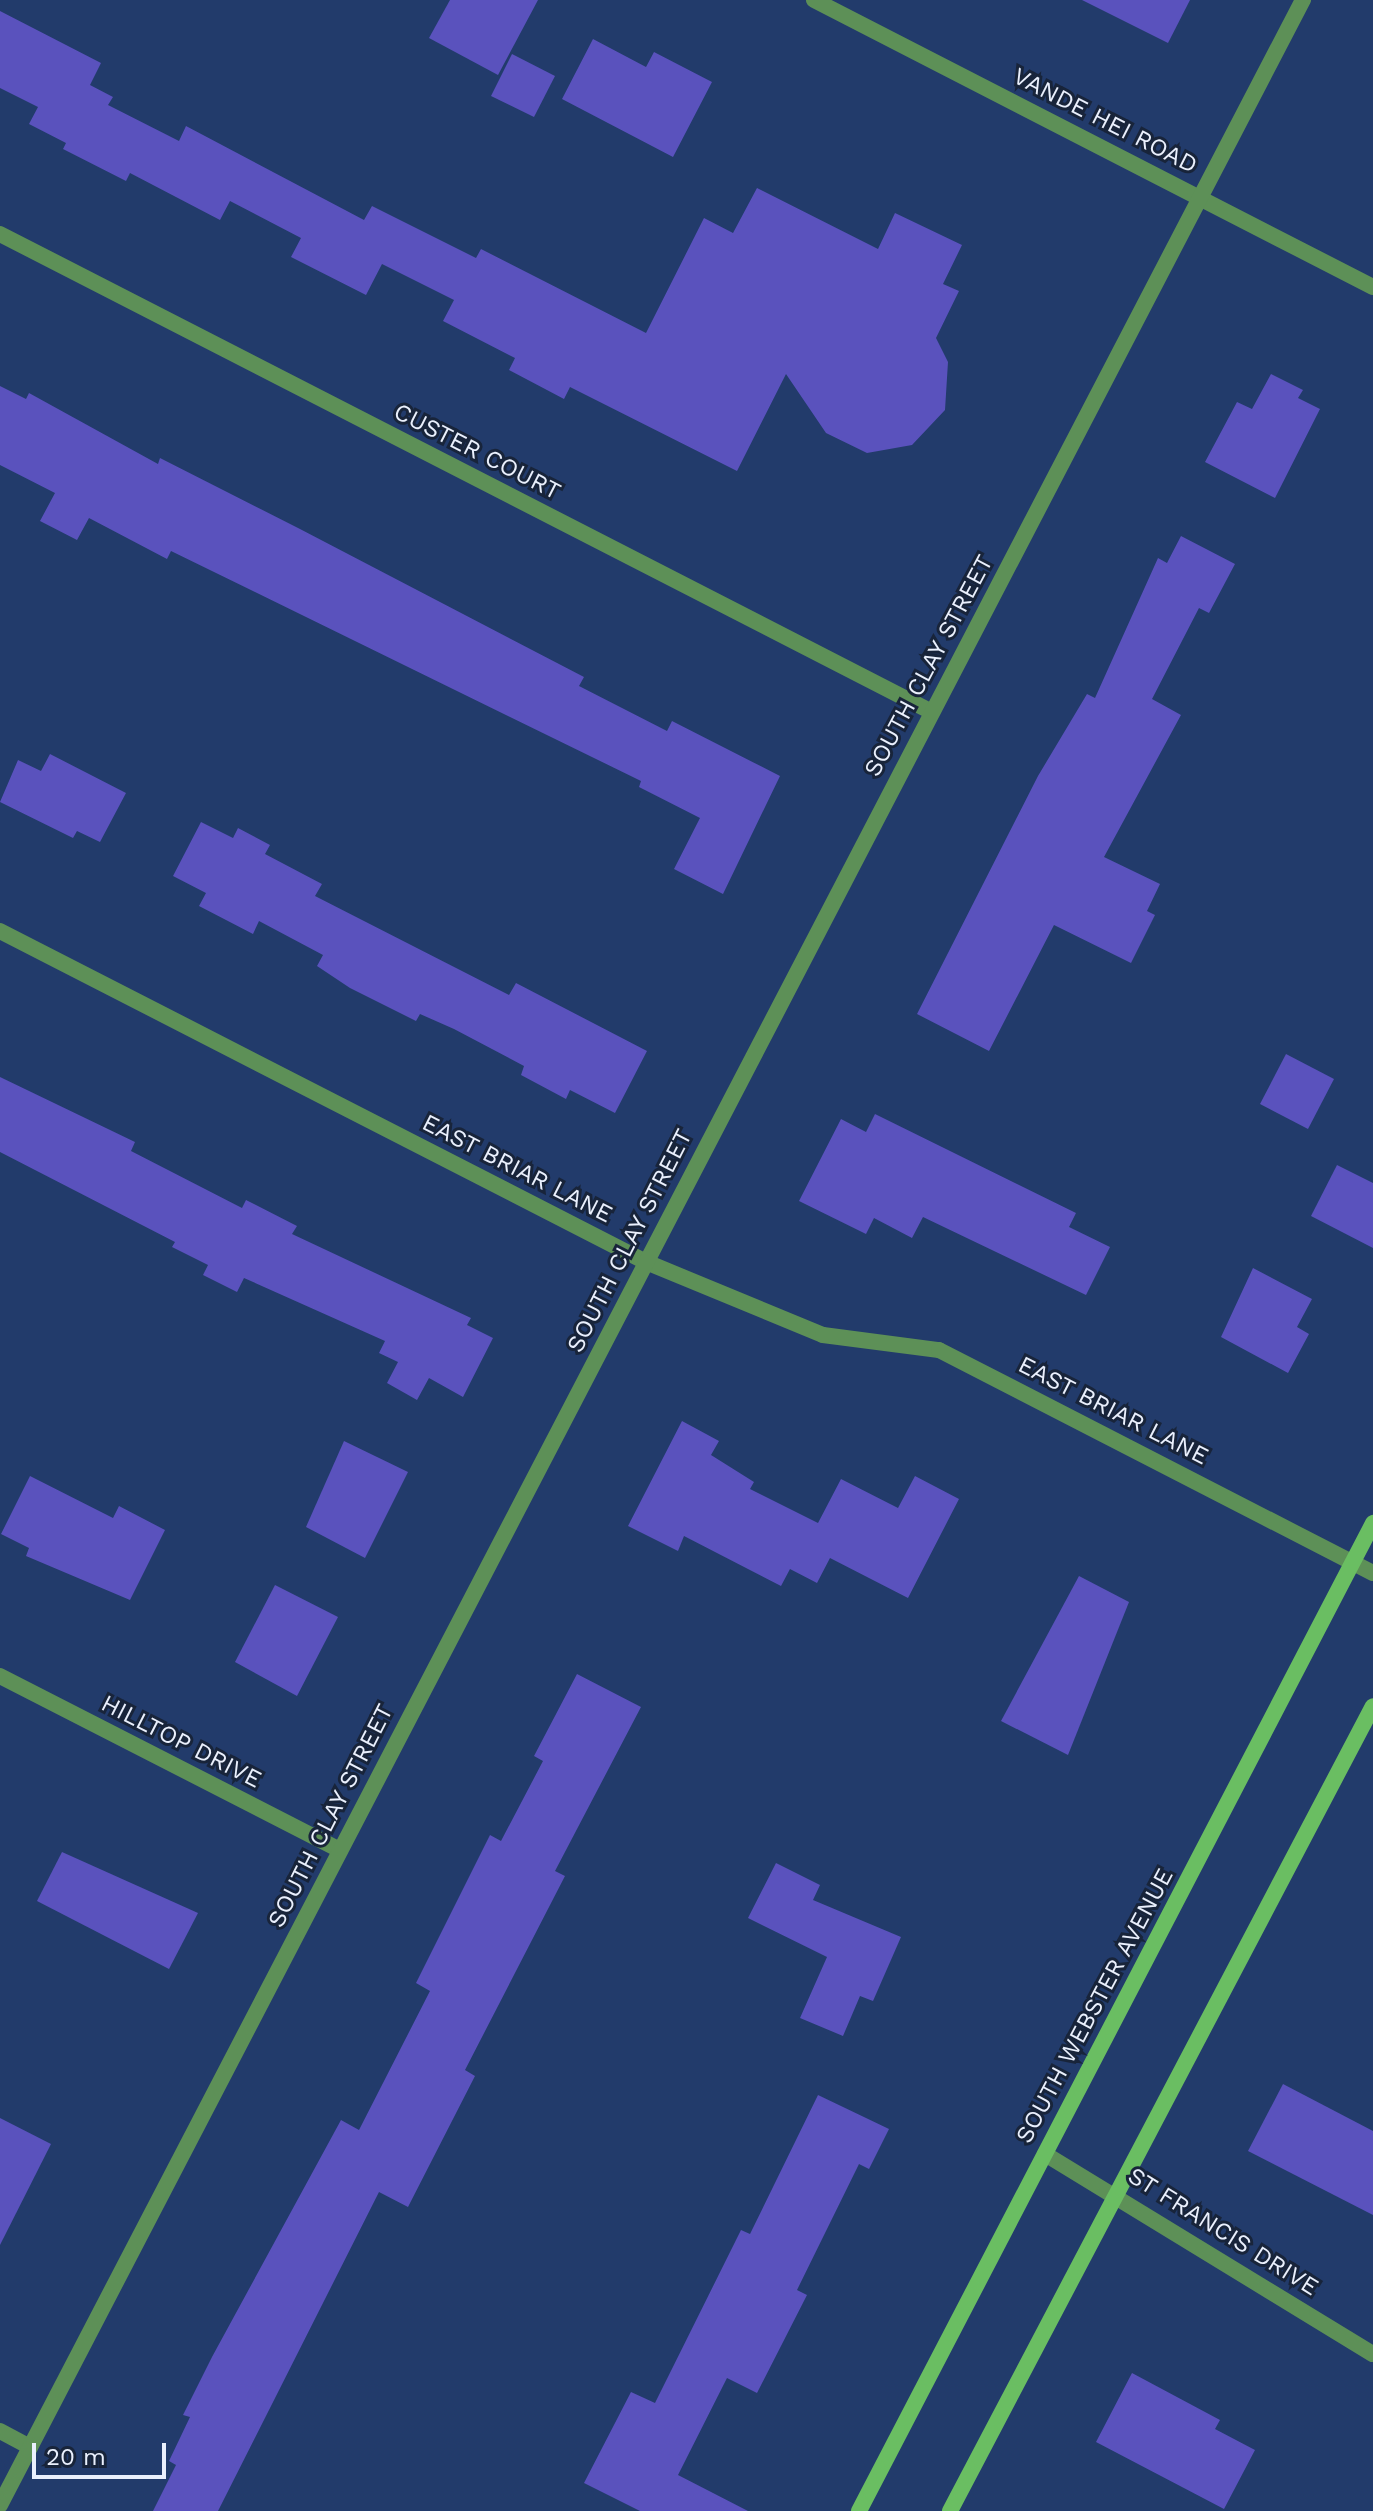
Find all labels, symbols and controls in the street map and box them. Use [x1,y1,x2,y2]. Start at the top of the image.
street label: VANDE HEI ROAD [1008,62,1202,180]
street label: CUSTER COURT [389,398,565,506]
street label: SOUTH CLAY STREET [858,550,1000,782]
street label: EAST BRIAR LANE [417,1108,617,1230]
street label: SOUTH CLAY STREET [561,1124,699,1358]
street label: EAST BRIAR LANE [1013,1350,1213,1472]
street label: HILLTOP DRIVE [96,1689,266,1795]
street label: SOUTH CLAY STREET [262,1699,400,1933]
street label: SOUTH WEBSTER AVENUE [1010,1863,1180,2149]
street label: ST FRANCIS DRIVE [1122,2162,1324,2302]
scale bar [36,2427,170,2477]
text: 20 m [46,2443,106,2471]

